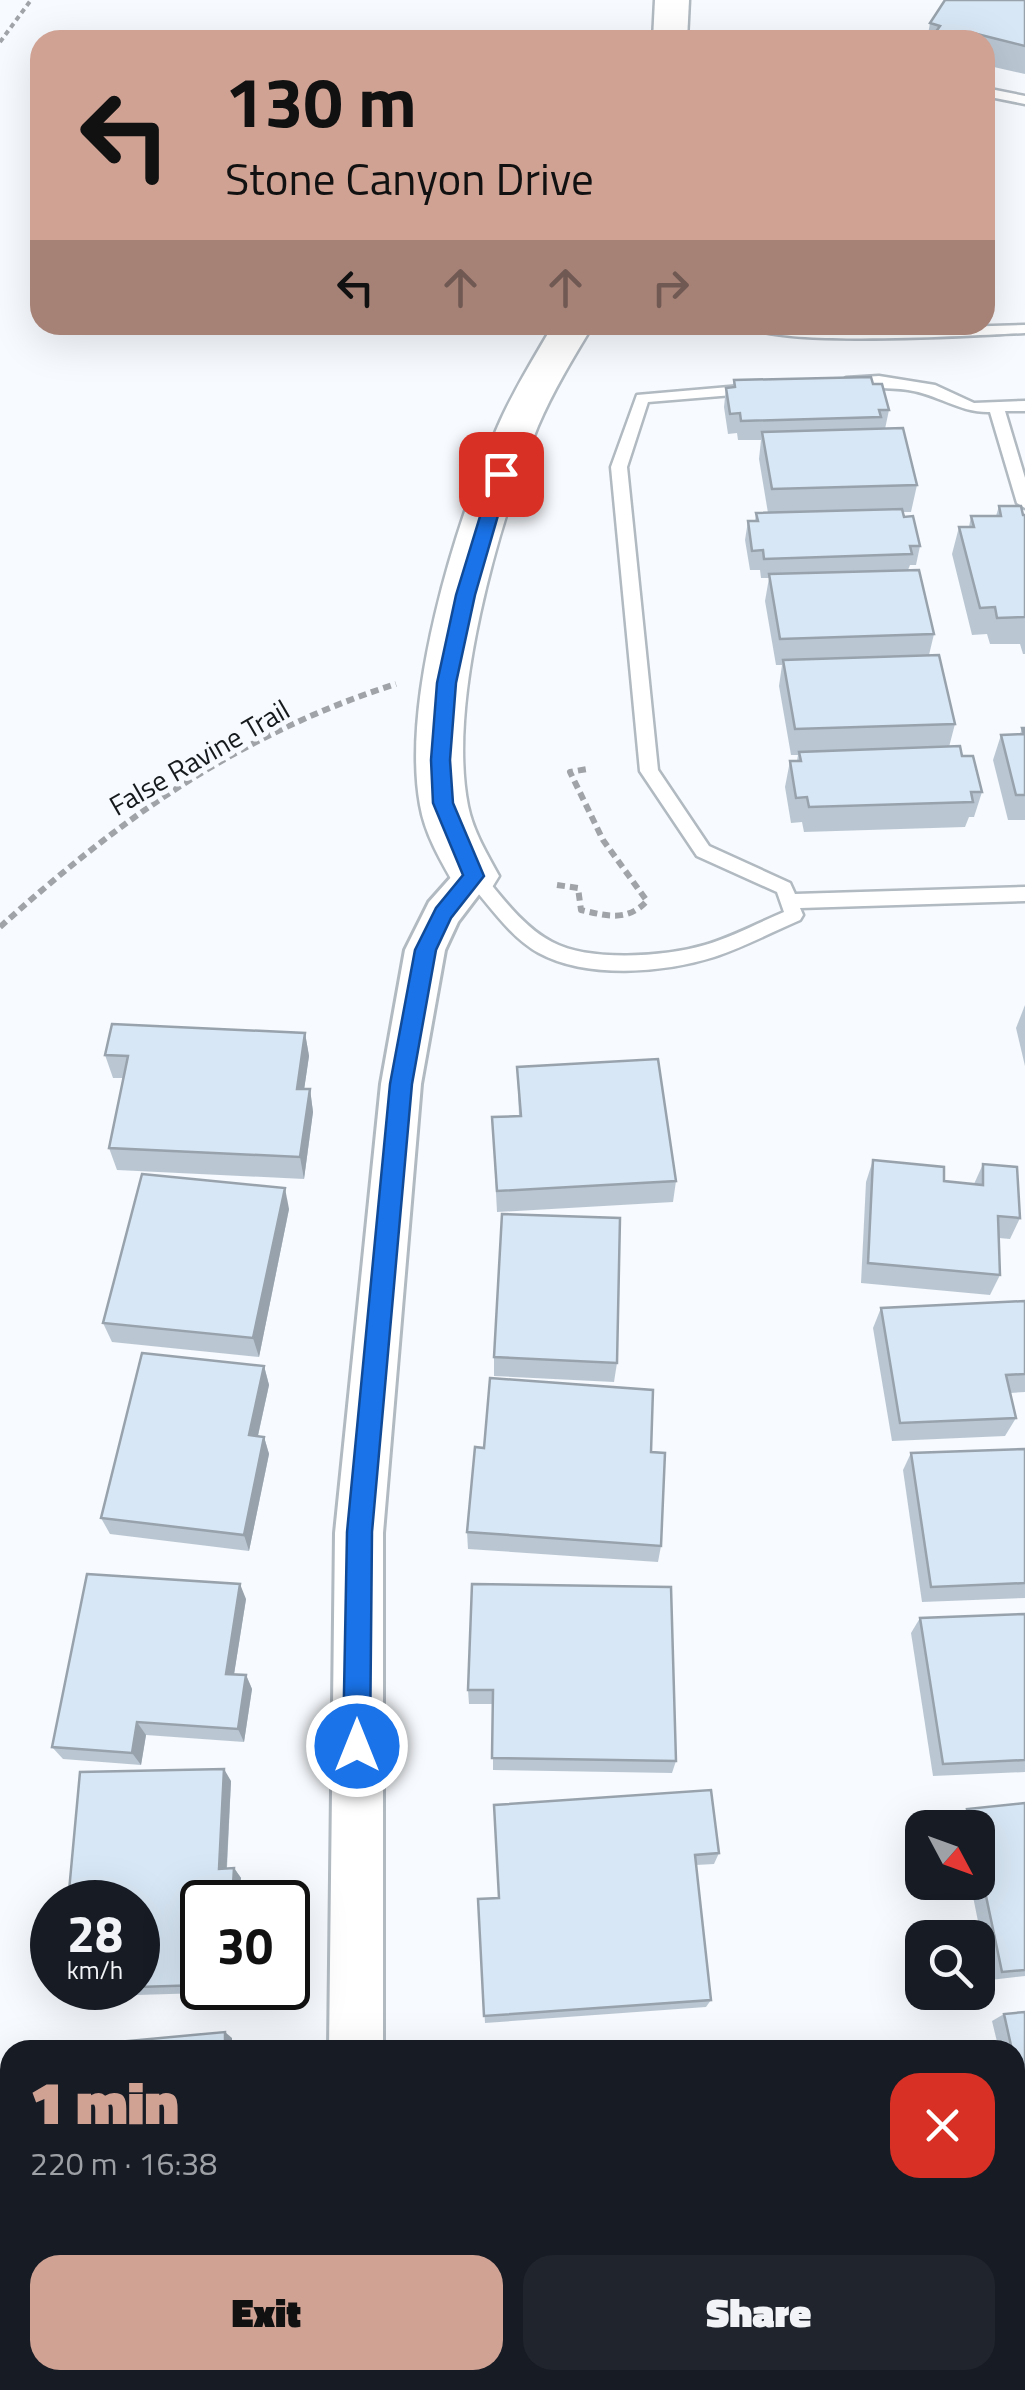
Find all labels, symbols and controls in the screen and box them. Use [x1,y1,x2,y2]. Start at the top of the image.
text: 130 m [225,48,417,154]
icon: left [60,70,190,200]
text: Stone Canyon Drive [225,144,594,212]
icon: left [328,260,383,315]
icon: ahead [433,260,488,315]
icon: ahead [538,260,593,315]
icon: right [643,260,698,315]
pin [459,432,544,517]
icon: arrive [474,447,529,502]
street label: False Ravine Trail [101,688,297,826]
position arrow [305,1694,409,1798]
north arrow [905,1810,995,1900]
map controls [905,1810,995,2010]
speed limit sign: 30 [180,1880,310,2010]
text: 28 [67,1895,123,1971]
button: search [905,1920,995,2010]
text: km/h [67,1951,123,1989]
text: 1 min [30,2056,179,2147]
button: close [890,2073,995,2178]
text: 220 m · 16:38 [30,2139,217,2187]
button: Exit [30,2255,503,2370]
button: Share [523,2255,995,2370]

